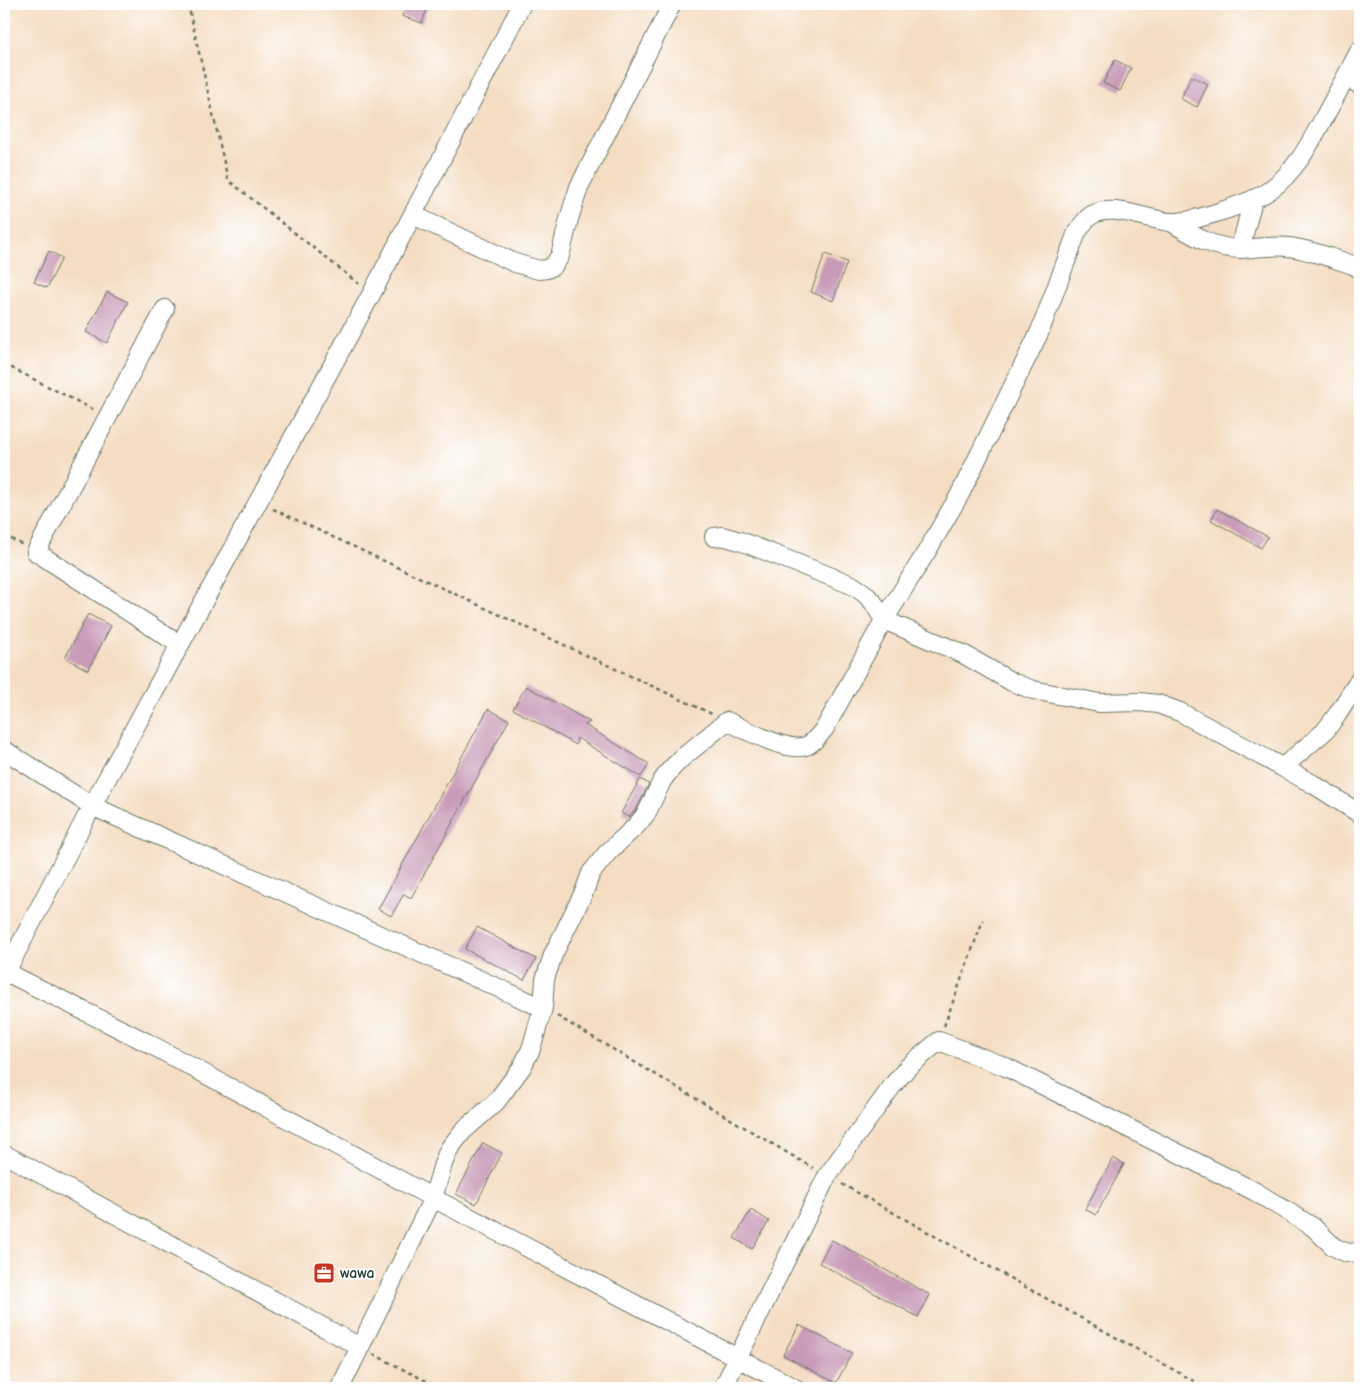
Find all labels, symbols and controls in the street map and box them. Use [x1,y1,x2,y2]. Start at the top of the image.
office icon: wawa [312,1261,336,1285]
place label: wawa [340,1265,375,1282]

